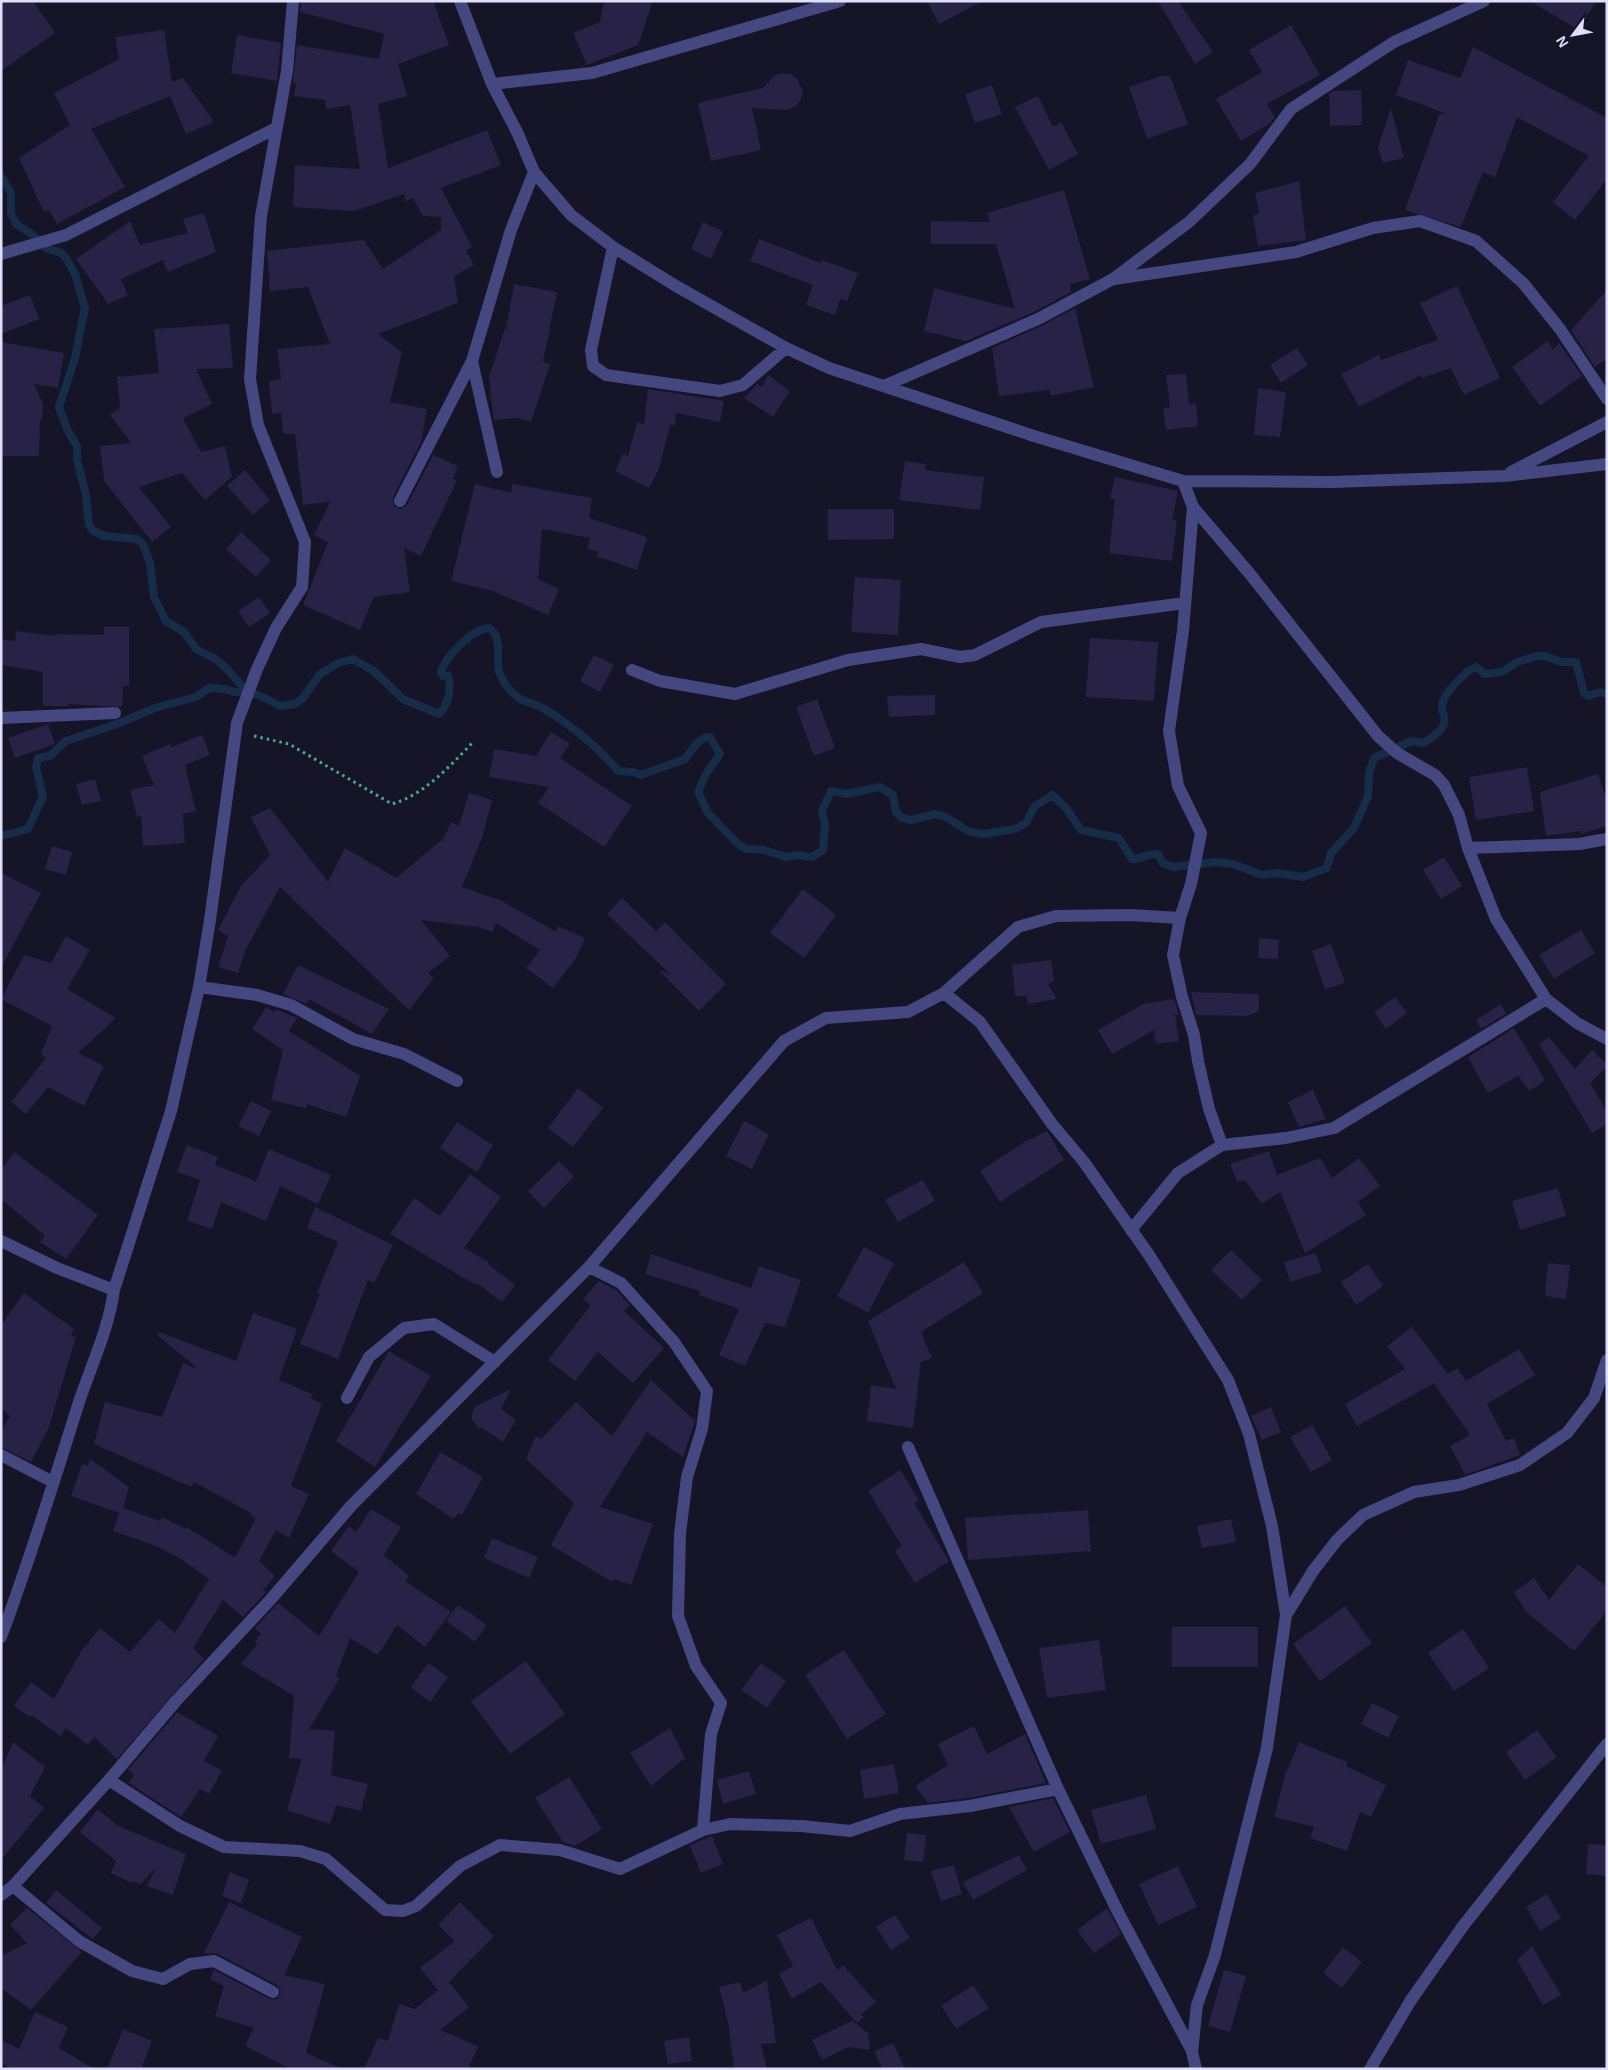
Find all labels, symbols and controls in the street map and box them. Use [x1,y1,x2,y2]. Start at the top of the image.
north arrow [1548,10,1598,60]
text: N [1553,33,1571,50]

